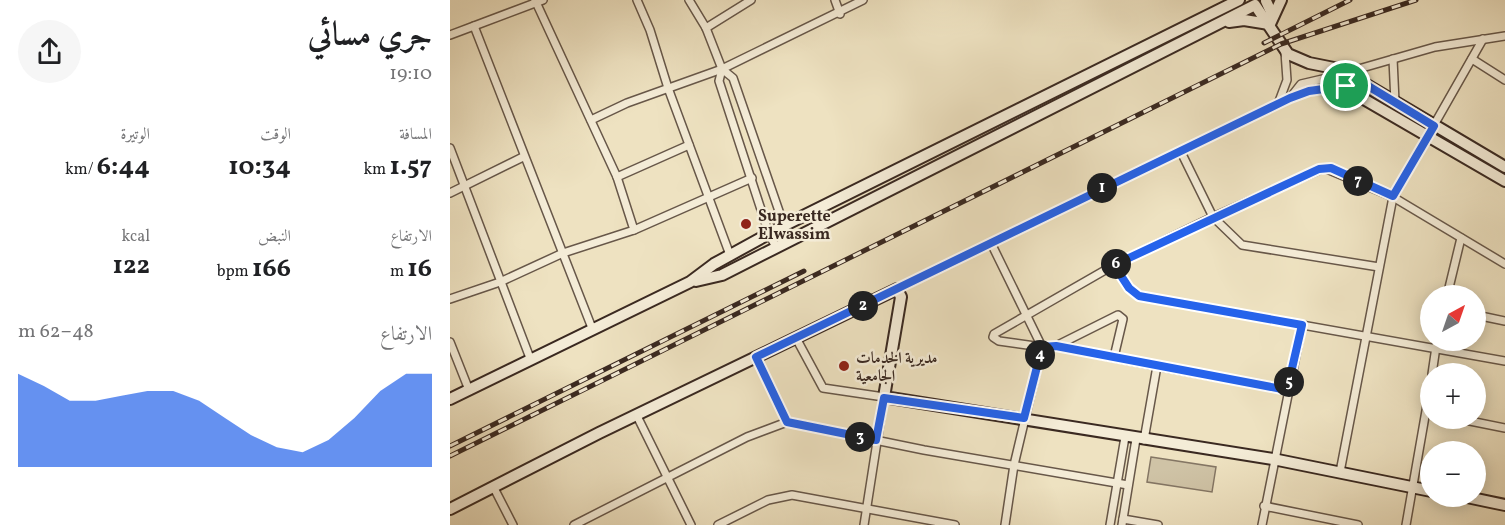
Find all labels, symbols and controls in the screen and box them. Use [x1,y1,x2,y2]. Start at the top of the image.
text: جري مسائي [308,14,432,60]
button: share [18,20,81,83]
text: 19:10 [389,60,432,88]
pin [1320,60,1371,111]
icon: arrive [1329,69,1362,102]
text: الوتيرة [120,124,150,146]
text: الوقت [260,124,291,146]
text: المسافة [399,124,432,146]
text: 6:44 [97,149,150,185]
text: 10:34 [228,149,291,185]
text: 1.57 [389,149,432,185]
text: /km [65,159,97,181]
text: km [363,159,389,181]
pin: 7 [1343,166,1373,196]
text: 7 [1354,170,1362,192]
pin: 1 [1087,173,1117,203]
text: 1 [1099,177,1105,199]
place label: Superette Elwassim [758,206,831,246]
marker: Superette Elwassim [739,217,753,231]
text: kcal [122,226,150,248]
text: النبض [258,226,291,248]
text: الارتفاع [390,226,432,248]
text: 122 [113,248,150,284]
pin: 6 [1101,249,1131,279]
text: 166 [252,251,291,287]
text: 16 [407,251,432,287]
text: 6 [1112,253,1120,275]
text: bpm [217,261,252,283]
text: m [390,261,407,283]
north arrow [1420,285,1486,351]
map controls [1420,285,1486,507]
pin: 2 [848,291,878,321]
text: 2 [859,295,867,317]
text: 48–62 m [18,318,94,346]
text: الارتفاع [380,321,432,349]
pin: 4 [1025,340,1055,370]
text: 4 [1035,344,1045,366]
place label: مديرية الخدمات الجامعية [856,348,938,388]
marker: مديرية الخدمات الجامعية [837,359,851,373]
button: + [1420,363,1486,429]
pin: 5 [1274,367,1304,397]
text: 5 [1285,371,1293,393]
pin: 3 [845,422,875,452]
text: 3 [856,426,864,448]
button: − [1420,441,1486,507]

